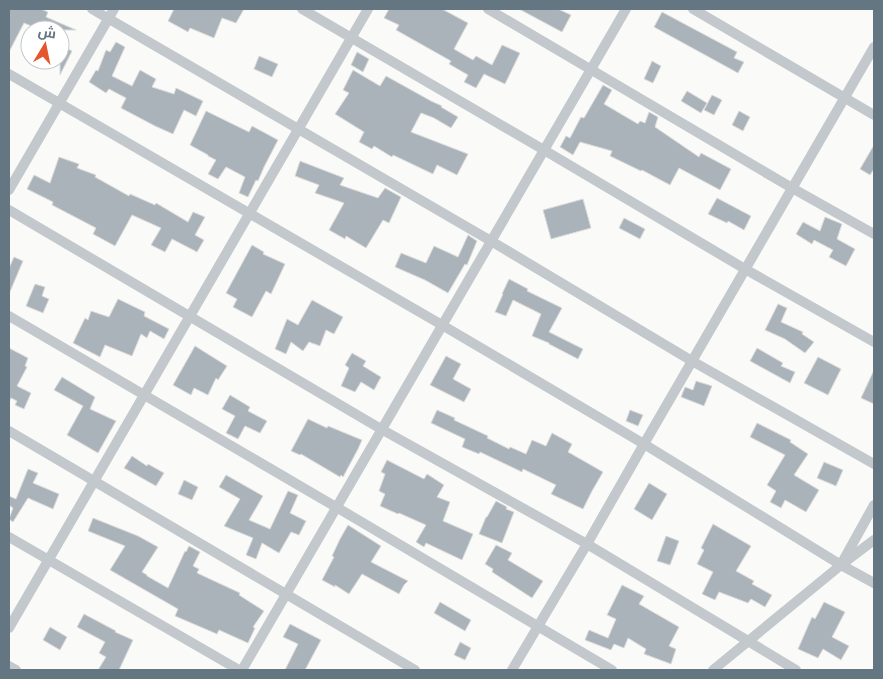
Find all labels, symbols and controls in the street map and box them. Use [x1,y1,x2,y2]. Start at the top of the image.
north arrow [20,20,70,70]
text: ش [37,22,58,43]

